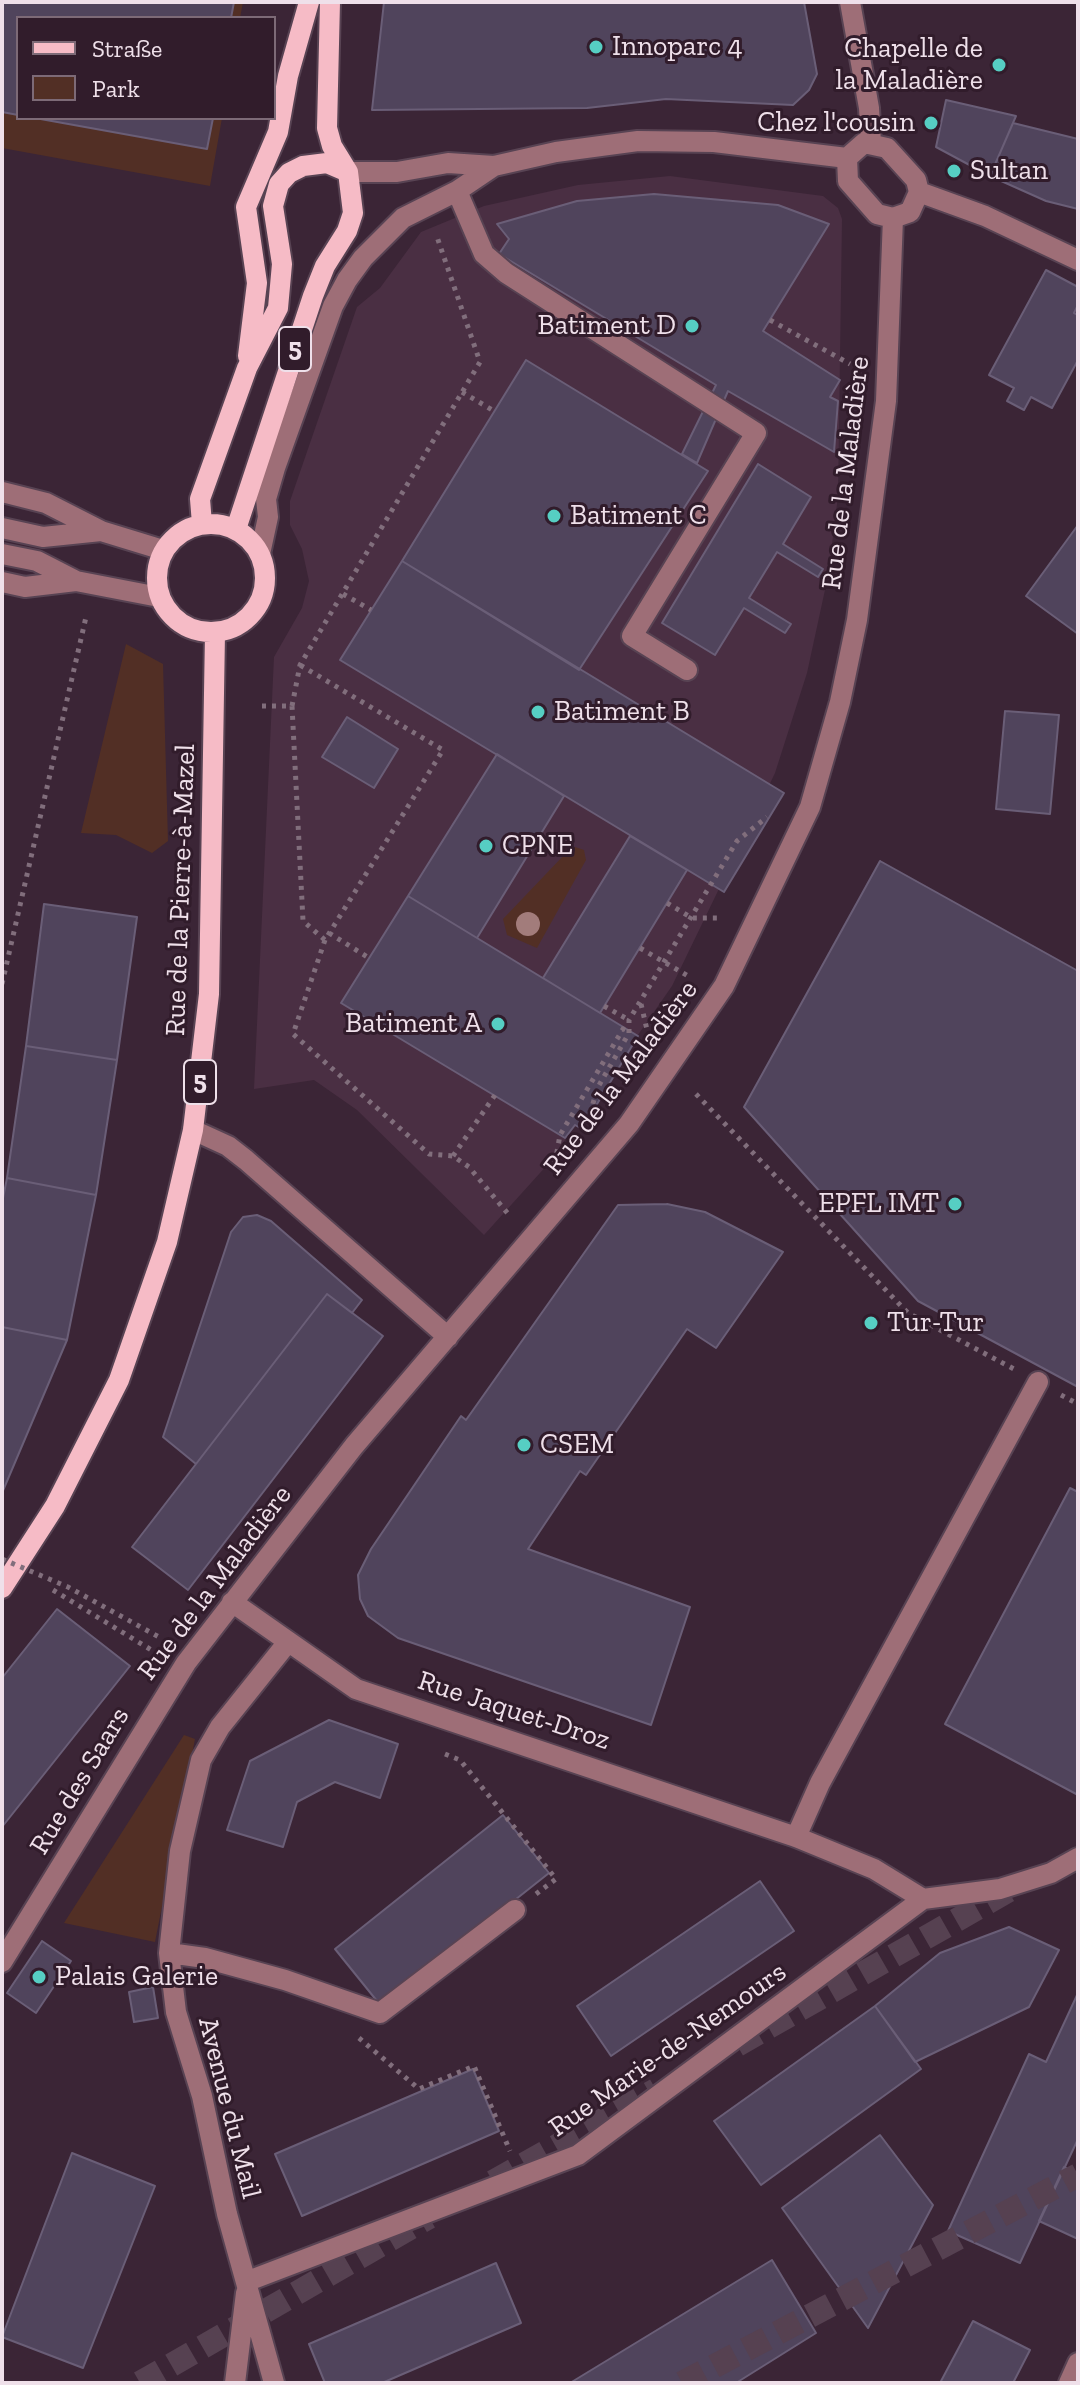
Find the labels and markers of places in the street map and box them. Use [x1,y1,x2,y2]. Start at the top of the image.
place label: Innoparc 4 [612,30,743,64]
place label: Chapelle de la Maladière [835,32,983,98]
marker: Innoparc 4 [587,38,605,56]
marker: Chapelle de la Maladière [990,56,1008,74]
place label: Chez l'cousin [757,106,915,140]
marker: Chez l'cousin [922,114,940,132]
place label: Sultan [970,154,1048,188]
marker: Sultan [945,162,963,180]
place label: Batiment D [537,309,676,343]
marker: Batiment D [683,317,701,335]
place label: Batiment C [570,499,707,533]
marker: Batiment C [545,507,563,525]
place label: Batiment B [554,695,690,729]
marker: Batiment B [529,703,547,721]
place label: CPNE [502,829,573,863]
marker: CPNE [477,837,495,855]
place label: Batiment A [345,1007,482,1041]
marker: Batiment A [489,1015,507,1033]
place label: EPFL IMT [818,1187,939,1221]
marker: EPFL IMT [946,1195,964,1213]
place label: Tur-Tur [887,1306,984,1340]
marker: Tur-Tur [862,1314,880,1332]
place label: CSEM [540,1428,614,1462]
marker: CSEM [515,1436,533,1454]
place label: Palais Galerie [55,1960,218,1994]
marker: Palais Galerie [30,1968,48,1986]

